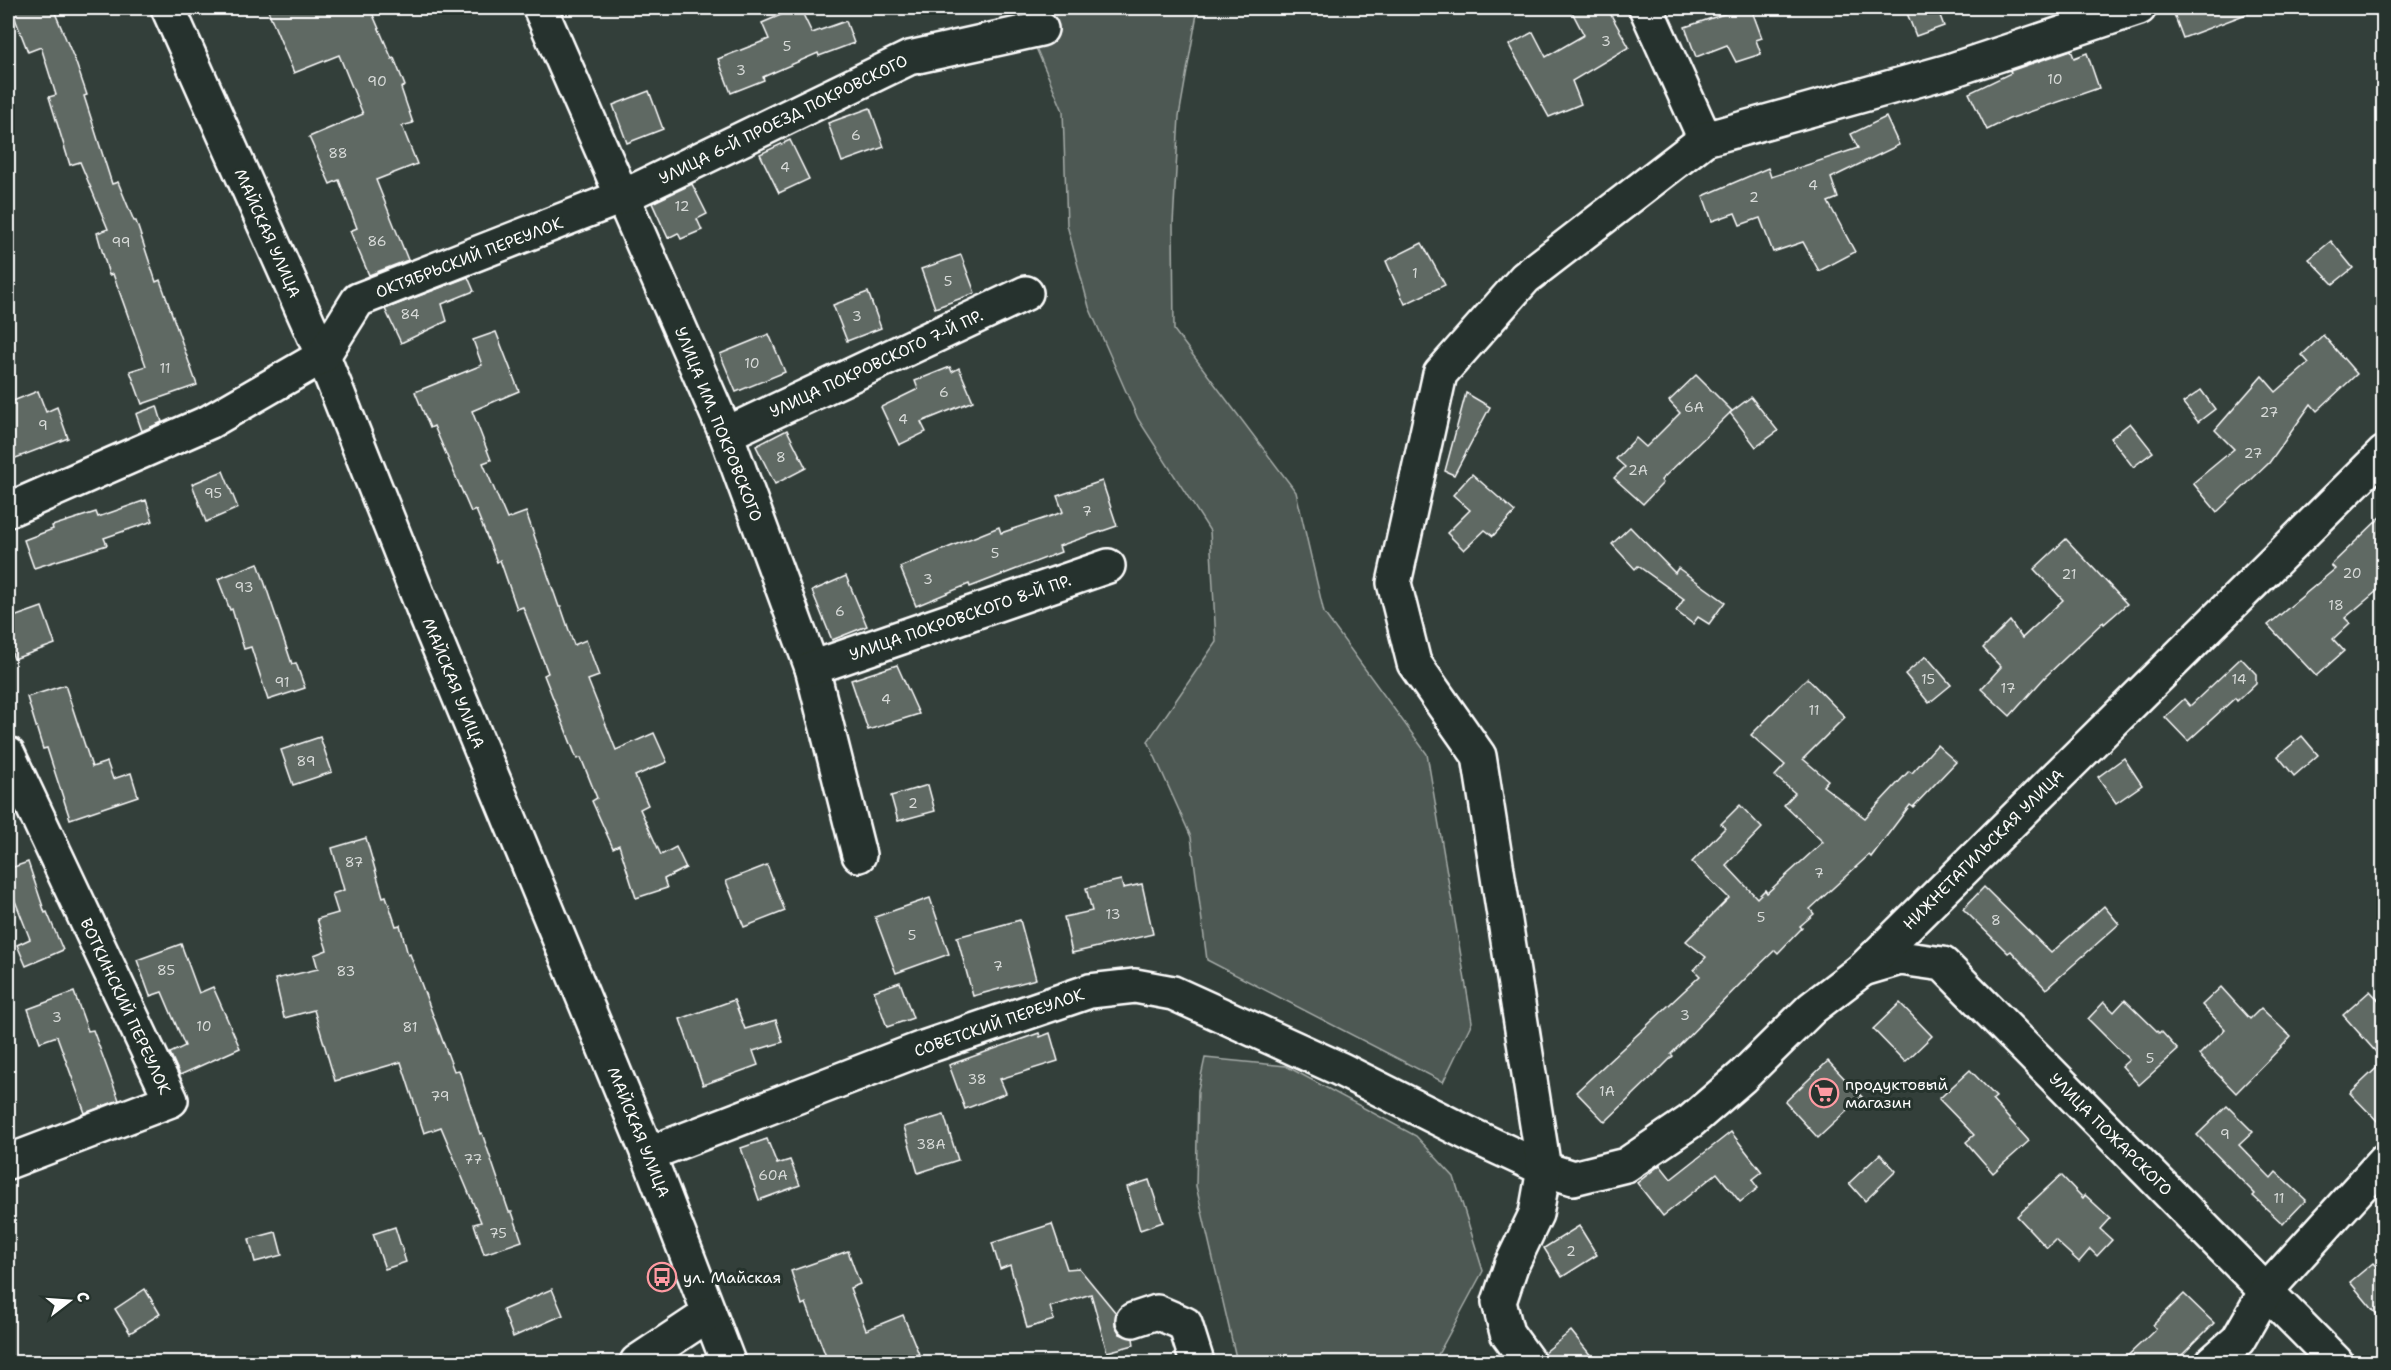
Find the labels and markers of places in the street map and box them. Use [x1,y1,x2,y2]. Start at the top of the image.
place label: продуктовый магазин [1845,1074,1948,1113]
supermarket icon: продуктовый магазин [1808,1077,1840,1109]
bus stop icon: ул. Майская [646,1261,678,1293]
place label: ул. Майская [683,1267,781,1288]

